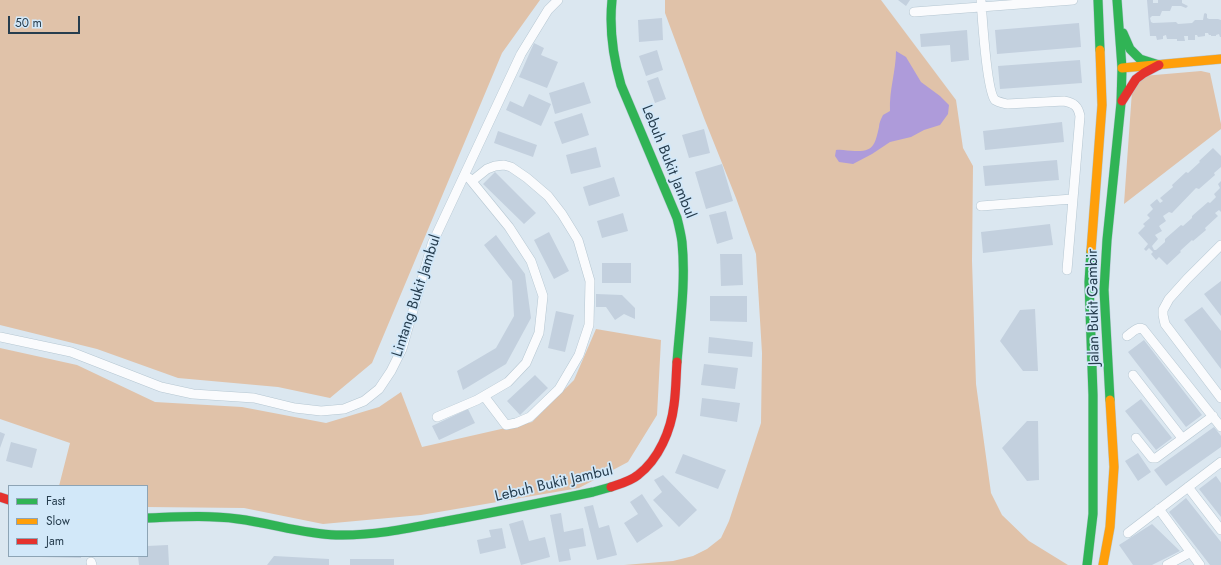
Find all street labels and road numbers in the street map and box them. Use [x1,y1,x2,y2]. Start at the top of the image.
street label: Lebuh Bukit Jambul [637,103,699,221]
street label: Lintang Bukit Jambul [389,233,445,359]
street label: Jalan Bukit Gambir [1084,248,1104,366]
street label: Lebuh Bukit Jambul [493,462,615,506]

